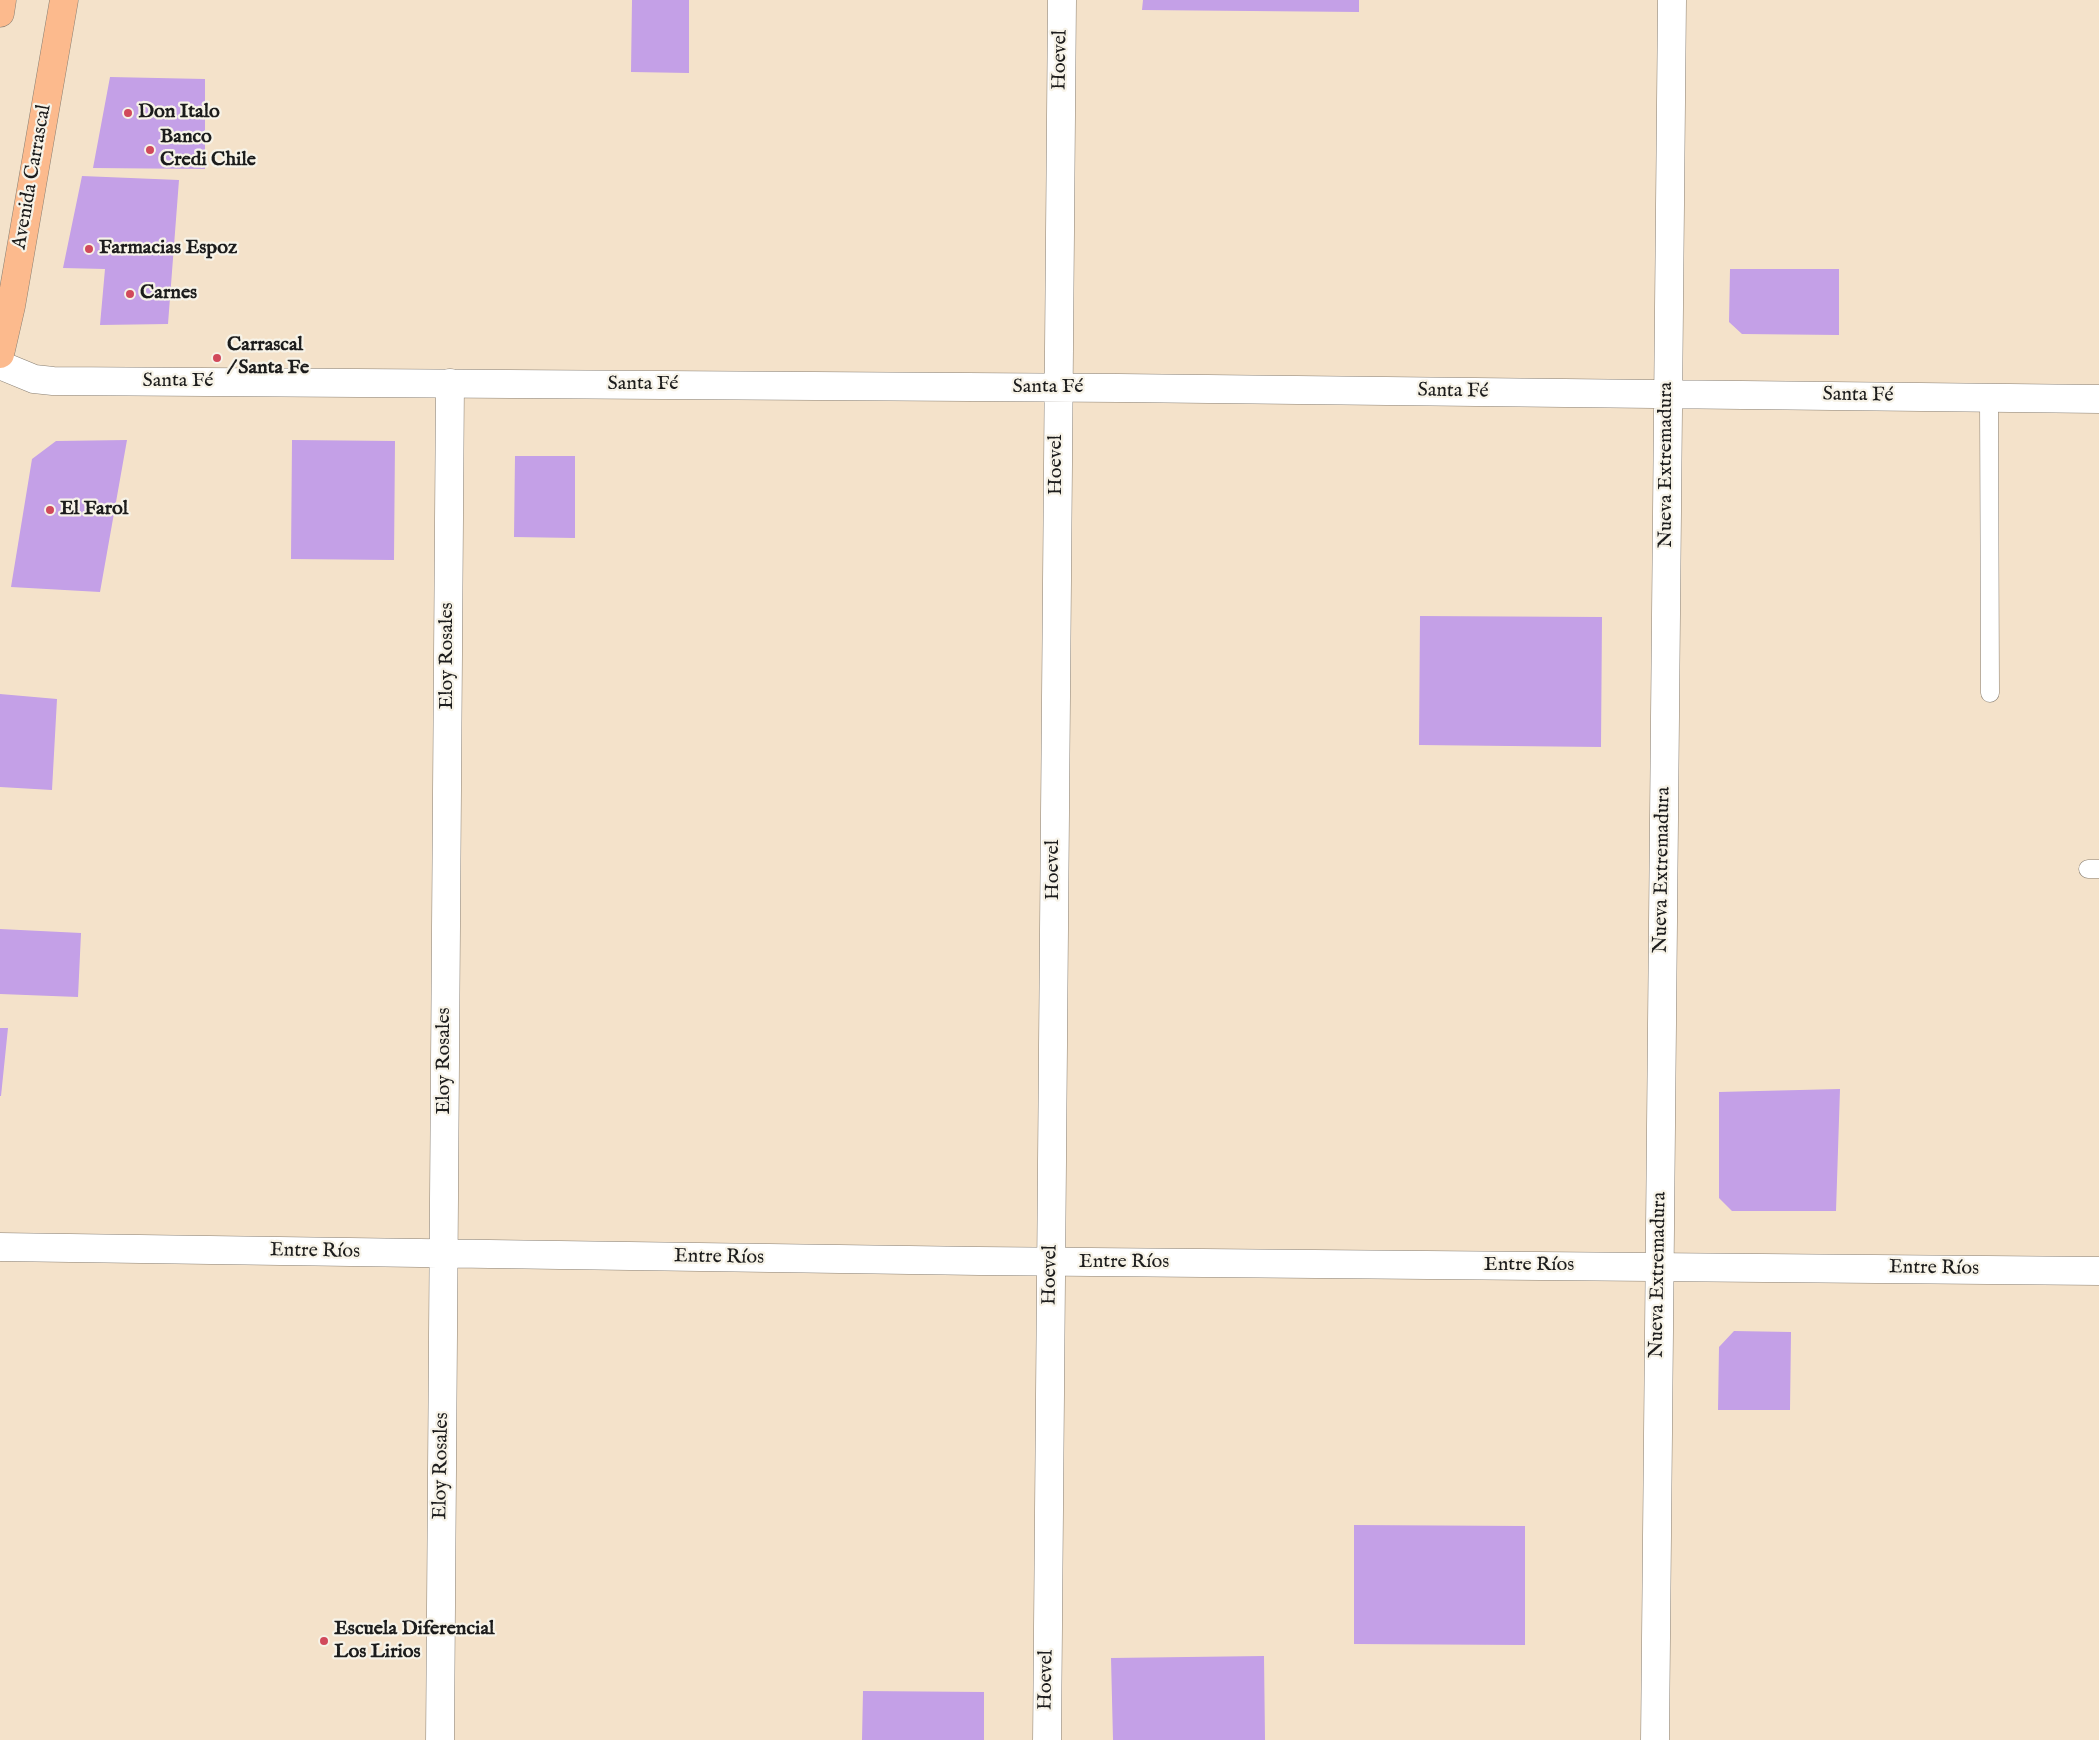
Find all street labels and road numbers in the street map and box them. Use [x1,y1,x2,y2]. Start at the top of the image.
street label: Hoevel [1048,30,1074,90]
street label: Avenida Carrascal [8,103,58,251]
street label: Santa Fé [142,370,214,394]
street label: Santa Fé [607,373,679,397]
street label: Santa Fé [1012,376,1084,400]
street label: Santa Fé [1417,379,1489,405]
street label: Nueva Extremadura [1655,382,1679,548]
street label: Santa Fé [1822,383,1894,409]
street label: Hoevel [1045,435,1069,495]
street label: Eloy Rosales [436,602,460,710]
street label: Nueva Extremadura [1650,787,1676,953]
street label: Hoevel [1042,840,1066,900]
street label: Eloy Rosales [433,1007,457,1115]
street label: Nueva Extremadura [1646,1192,1672,1358]
street label: Entre Ríos [270,1239,360,1265]
street label: Entre Ríos [674,1245,764,1271]
street label: Hoevel [1038,1245,1064,1305]
street label: Entre Ríos [1079,1251,1169,1275]
street label: Entre Ríos [1484,1254,1574,1278]
street label: Entre Ríos [1889,1256,1979,1282]
street label: Eloy Rosales [429,1412,455,1520]
street label: Hoevel [1034,1650,1060,1710]

